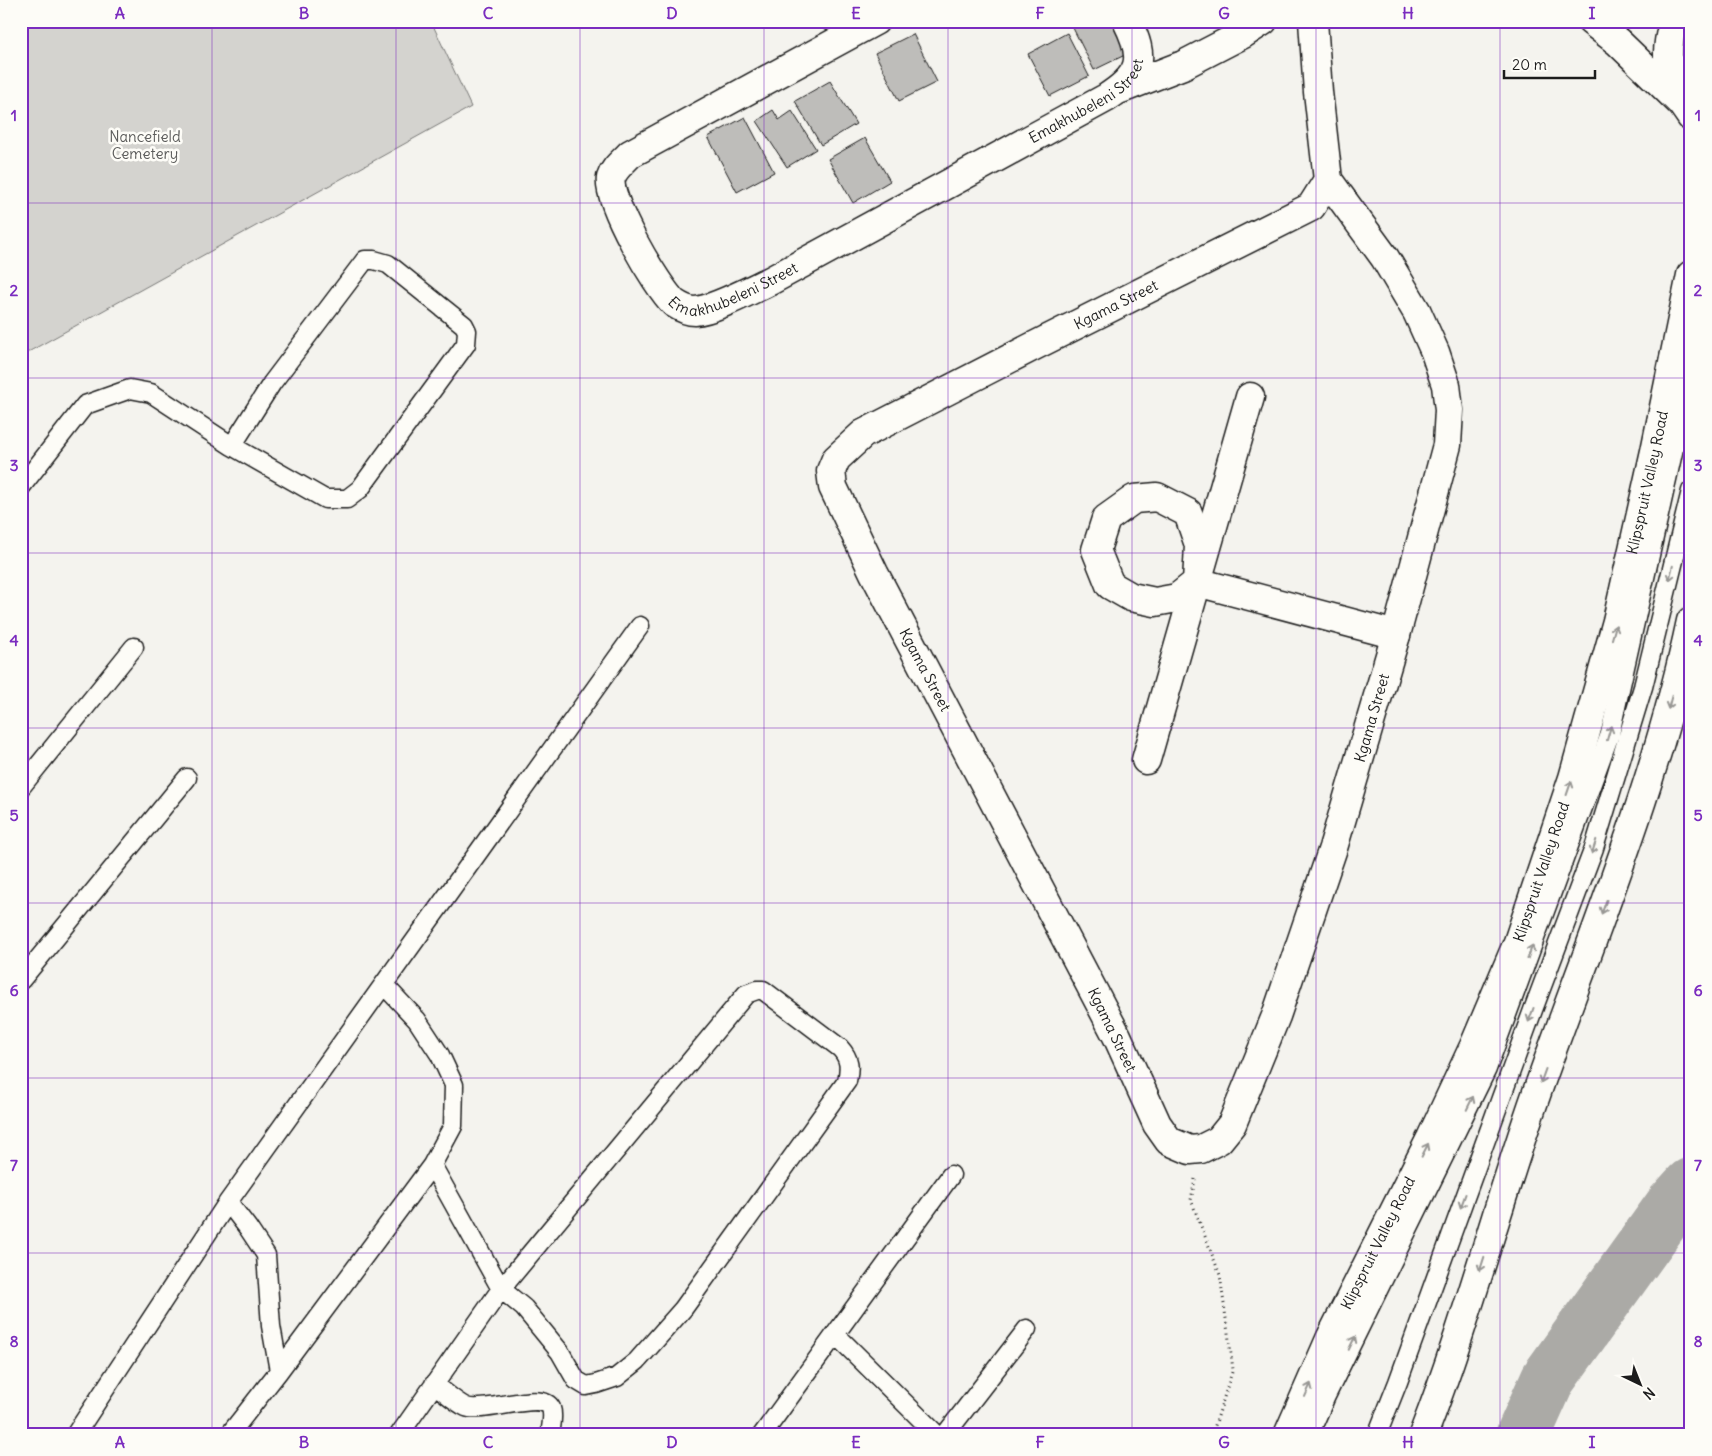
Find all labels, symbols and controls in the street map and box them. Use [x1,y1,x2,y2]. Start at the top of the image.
text: A [115,3,125,23]
text: B [299,3,310,23]
text: C [483,3,494,23]
text: D [666,3,678,23]
text: E [851,3,861,23]
text: F [1035,3,1045,23]
text: G [1218,3,1230,23]
text: H [1402,3,1414,23]
text: I [1589,3,1596,23]
scale bar [1504,48,1596,80]
text: 20 m [1512,55,1547,74]
street label: Emakhubeleni Street [1025,58,1147,147]
text: 1 [11,105,17,125]
text: 1 [1695,105,1701,125]
park label: Nancefield Cemetery [109,127,181,163]
street label: Emakhubeleni Street [664,258,801,320]
street label: Kgama Street [1071,275,1161,333]
text: 2 [10,280,19,300]
text: 2 [1694,280,1703,300]
street label: Klipspruit Valley Road [1622,409,1672,556]
text: 3 [9,455,19,475]
text: 3 [1693,455,1703,475]
one-way arrow [1666,564,1675,580]
one-way arrow [1609,624,1619,640]
street label: Kgama Street [896,625,955,715]
text: 4 [9,630,19,650]
text: 4 [1693,630,1703,650]
street label: Kgama Street [1350,671,1393,764]
one-way arrow [1665,694,1674,710]
one-way arrow [1605,726,1615,742]
one-way arrow [1565,780,1575,796]
street label: Klipspruit Valley Road [1509,799,1573,944]
text: 5 [9,805,19,825]
text: 5 [1693,805,1703,825]
one-way arrow [1589,839,1599,855]
one-way arrow [1599,899,1608,914]
one-way arrow [1526,945,1535,960]
text: 6 [9,980,19,1000]
text: 6 [1693,980,1703,1000]
street label: Kgama Street [1084,985,1141,1075]
one-way arrow [1526,1007,1535,1023]
one-way arrow [1538,1068,1547,1083]
one-way arrow [1466,1096,1475,1111]
one-way arrow [1421,1143,1430,1158]
text: 7 [10,1155,18,1175]
text: 7 [1694,1155,1702,1175]
street label: Klipspruit Valley Road [1336,1173,1419,1313]
one-way arrow [1458,1193,1467,1208]
one-way arrow [1477,1256,1486,1271]
text: 8 [9,1331,19,1351]
text: 8 [1693,1331,1703,1351]
one-way arrow [1348,1336,1357,1351]
north arrow [1614,1358,1664,1408]
one-way arrow [1303,1383,1313,1398]
text: N [1639,1384,1659,1403]
text: A [115,1432,125,1452]
text: B [299,1432,310,1452]
text: C [483,1432,494,1452]
text: D [666,1432,678,1452]
text: E [851,1432,861,1452]
text: F [1035,1432,1045,1452]
text: G [1218,1432,1230,1452]
text: H [1402,1432,1414,1452]
text: I [1589,1432,1596,1452]

